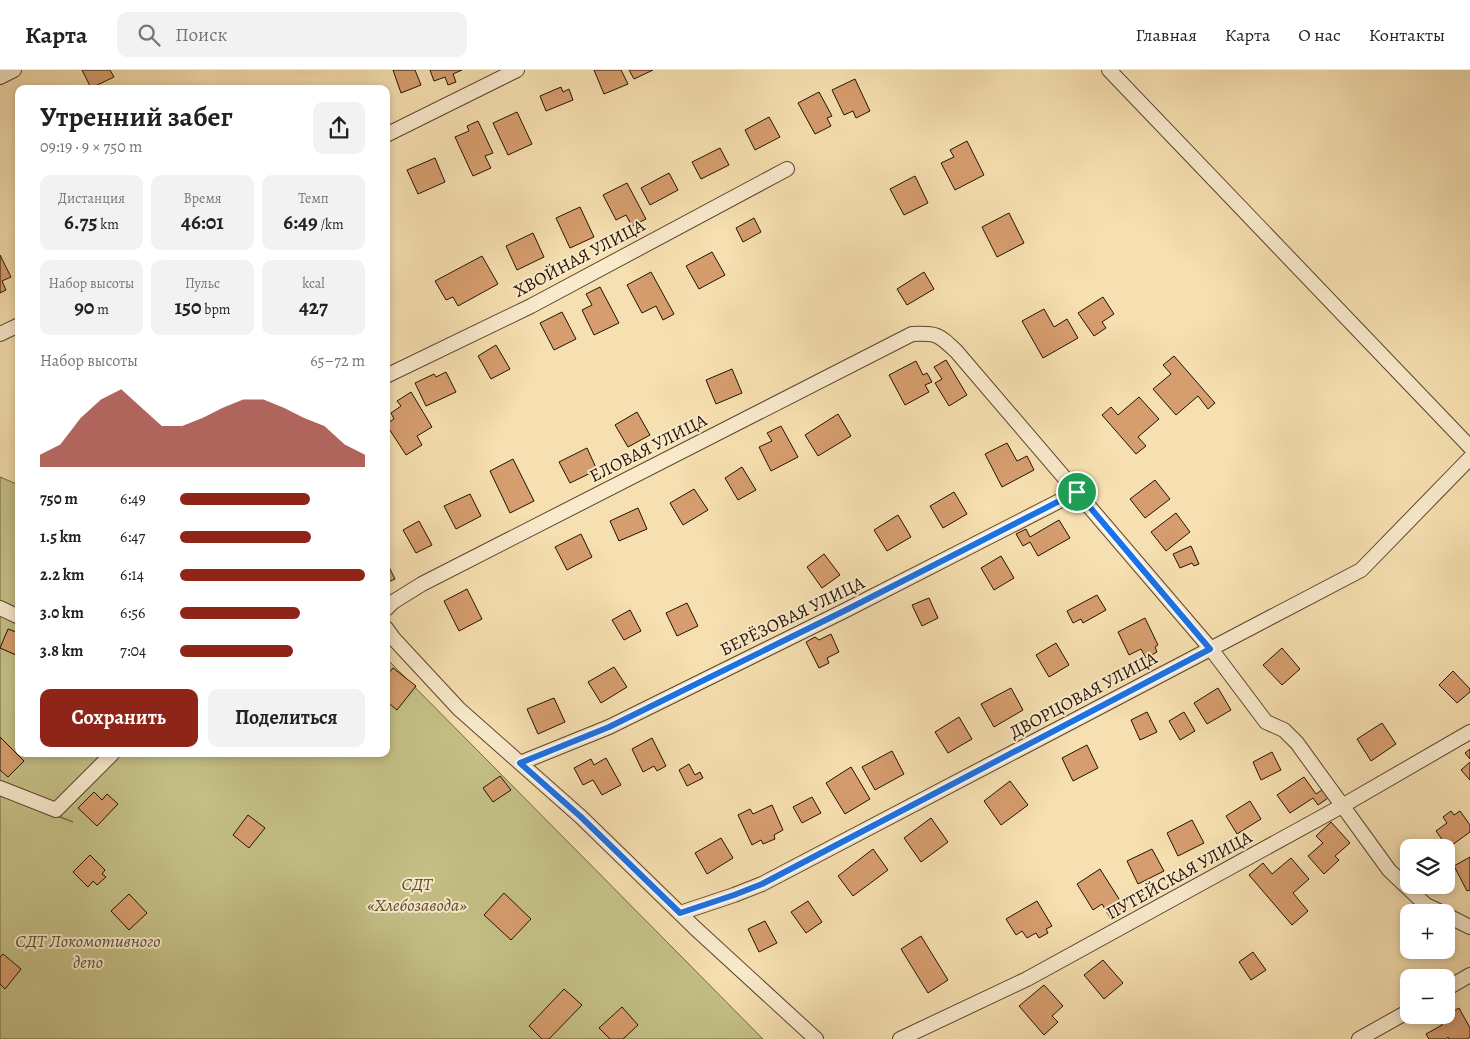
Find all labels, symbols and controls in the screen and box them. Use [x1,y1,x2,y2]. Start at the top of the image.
search box [117,12,467,57]
text: Карта [25,19,87,51]
icon: search [135,21,163,49]
text: Поиск [175,22,227,48]
text: Главная [1136,23,1197,47]
text: Карта [1225,23,1270,47]
text: О нас [1298,23,1341,47]
text: Контакты [1369,23,1445,47]
text: Утренний забег [40,98,233,136]
button: share [313,102,365,154]
text: 09:19 · 9 × 750 m [40,136,142,158]
text: Дистанция [58,189,125,208]
text: Время [183,189,222,208]
text: Темп [298,189,329,208]
text: 6.75 [64,208,98,236]
text: 46:01 [181,208,224,236]
text: 6:49 [283,208,318,236]
street label: ХВОЙНАЯ УЛИЦА [509,213,649,303]
text: km [98,215,119,234]
text: /km [318,215,344,234]
text: Набор высоты [49,274,134,293]
text: Пульс [185,274,220,293]
text: kcal [302,274,325,293]
text: 90 [74,293,94,321]
text: 150 [175,293,202,321]
text: 427 [299,293,328,321]
text: m [94,300,109,319]
text: bpm [202,300,231,319]
text: Набор высоты [40,350,138,372]
text: 65–72 m [310,350,365,372]
street label: ЕЛОВАЯ УЛИЦА [585,408,711,488]
pin [1056,471,1098,513]
icon: arrive [1063,478,1091,506]
text: 750 m [40,488,78,510]
text: 6:49 [120,488,146,510]
text: 1.5 km [40,526,81,548]
text: 6:47 [120,526,145,548]
text: 2.2 km [40,564,84,586]
text: 6:14 [120,564,144,586]
street label: БЕРЁЗОВАЯ УЛИЦА [716,570,869,661]
text: 3.0 km [40,602,84,624]
text: 6:56 [120,602,145,624]
text: 3.8 km [40,640,83,662]
text: 7:04 [120,640,146,662]
street label: ДВОРЦОВАЯ УЛИЦА [1005,646,1161,744]
button: Сохранить [40,689,198,747]
button: Поделиться [208,689,365,747]
street label: ПУТЕЙСКАЯ УЛИЦА [1102,825,1257,925]
map controls [1400,839,1455,1024]
button: layers [1400,839,1455,894]
park label: СДТ «Хлебозавода» [367,872,467,917]
button: + [1400,904,1455,959]
park label: СДТ Локомотивного депо [15,929,161,974]
button: − [1400,969,1455,1024]

